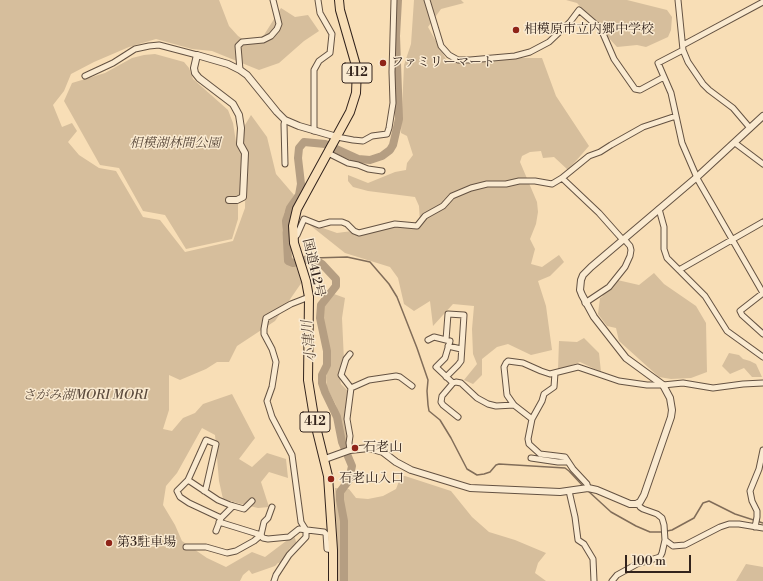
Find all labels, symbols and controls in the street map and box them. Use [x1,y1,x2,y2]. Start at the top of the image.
place label: 相模原市立内郷中学校 [524,22,654,38]
marker: 相模原市立内郷中学校 [511,25,521,35]
place label: ファミリーマート [391,55,495,71]
marker: ファミリーマート [378,58,388,68]
road number: 412 [342,63,372,83]
park label: 相模湖林間公園 [130,136,220,152]
street label: 国道412号 [299,237,327,299]
water label: 小津川 [299,319,321,363]
park label: さがみ湖MORI MORI [22,388,148,404]
road number: 412 [300,412,330,432]
place label: 石老山 [363,440,402,456]
marker: 石老山 [350,443,360,453]
place label: 石老山入口 [339,471,404,487]
marker: 石老山入口 [326,474,336,484]
place label: 第3駐車場 [117,535,176,551]
marker: 第3駐車場 [104,538,114,548]
scale bar [627,547,693,573]
text: 100 m [632,554,666,569]

